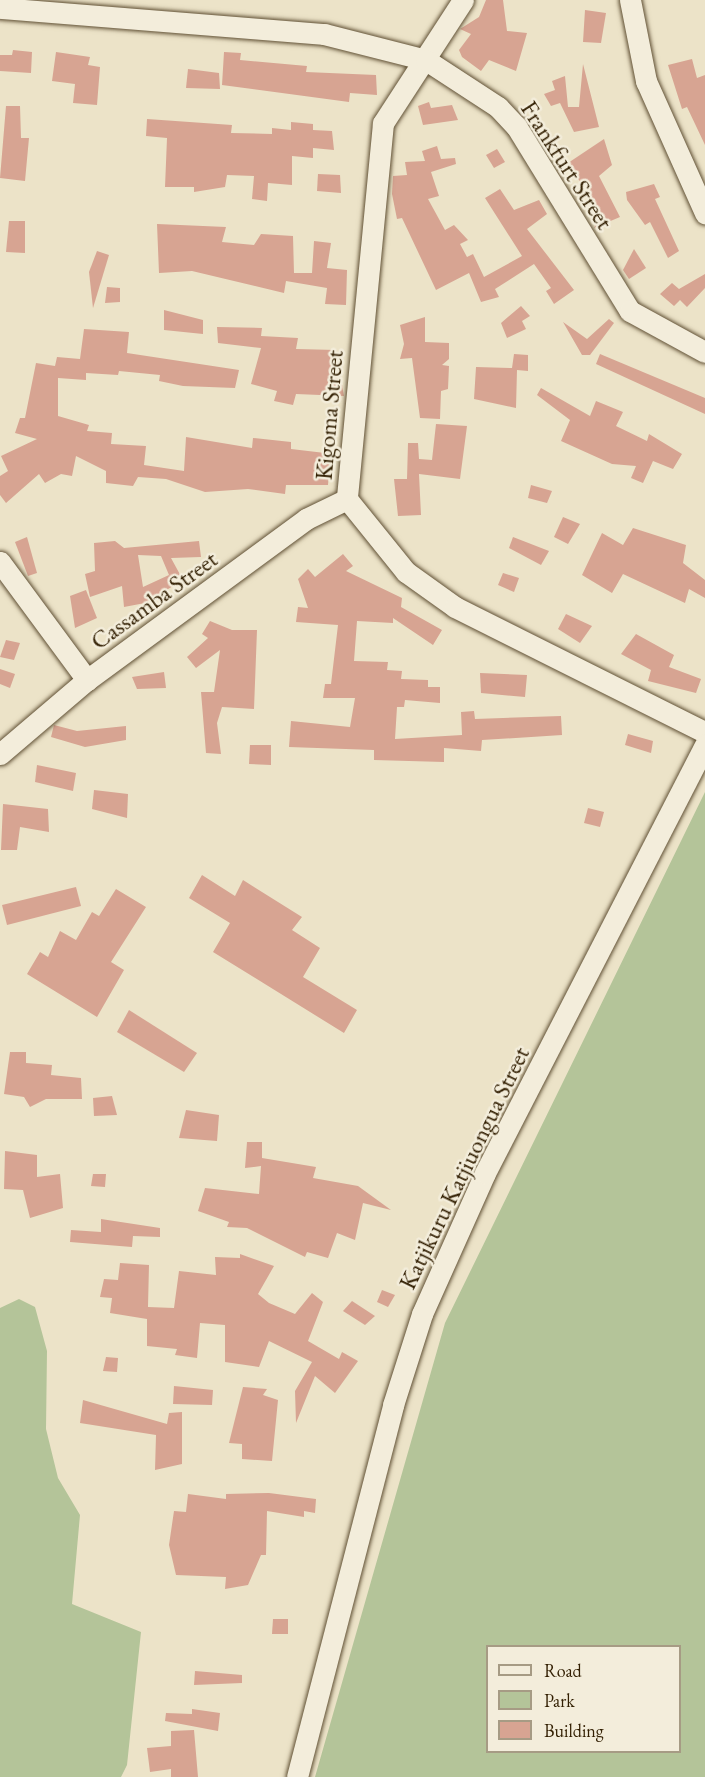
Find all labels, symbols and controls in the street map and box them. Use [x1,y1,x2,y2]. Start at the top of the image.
street label: Frankfurt Street [515,95,619,235]
street label: Kigoma Street [309,349,349,481]
street label: Cassamba Street [85,544,223,656]
street label: Katjikuru Katjiuongua Street [393,1042,535,1294]
legend [486,1645,681,1753]
text: Road [544,1659,582,1682]
text: Park [544,1689,575,1712]
text: Building [544,1719,604,1742]

